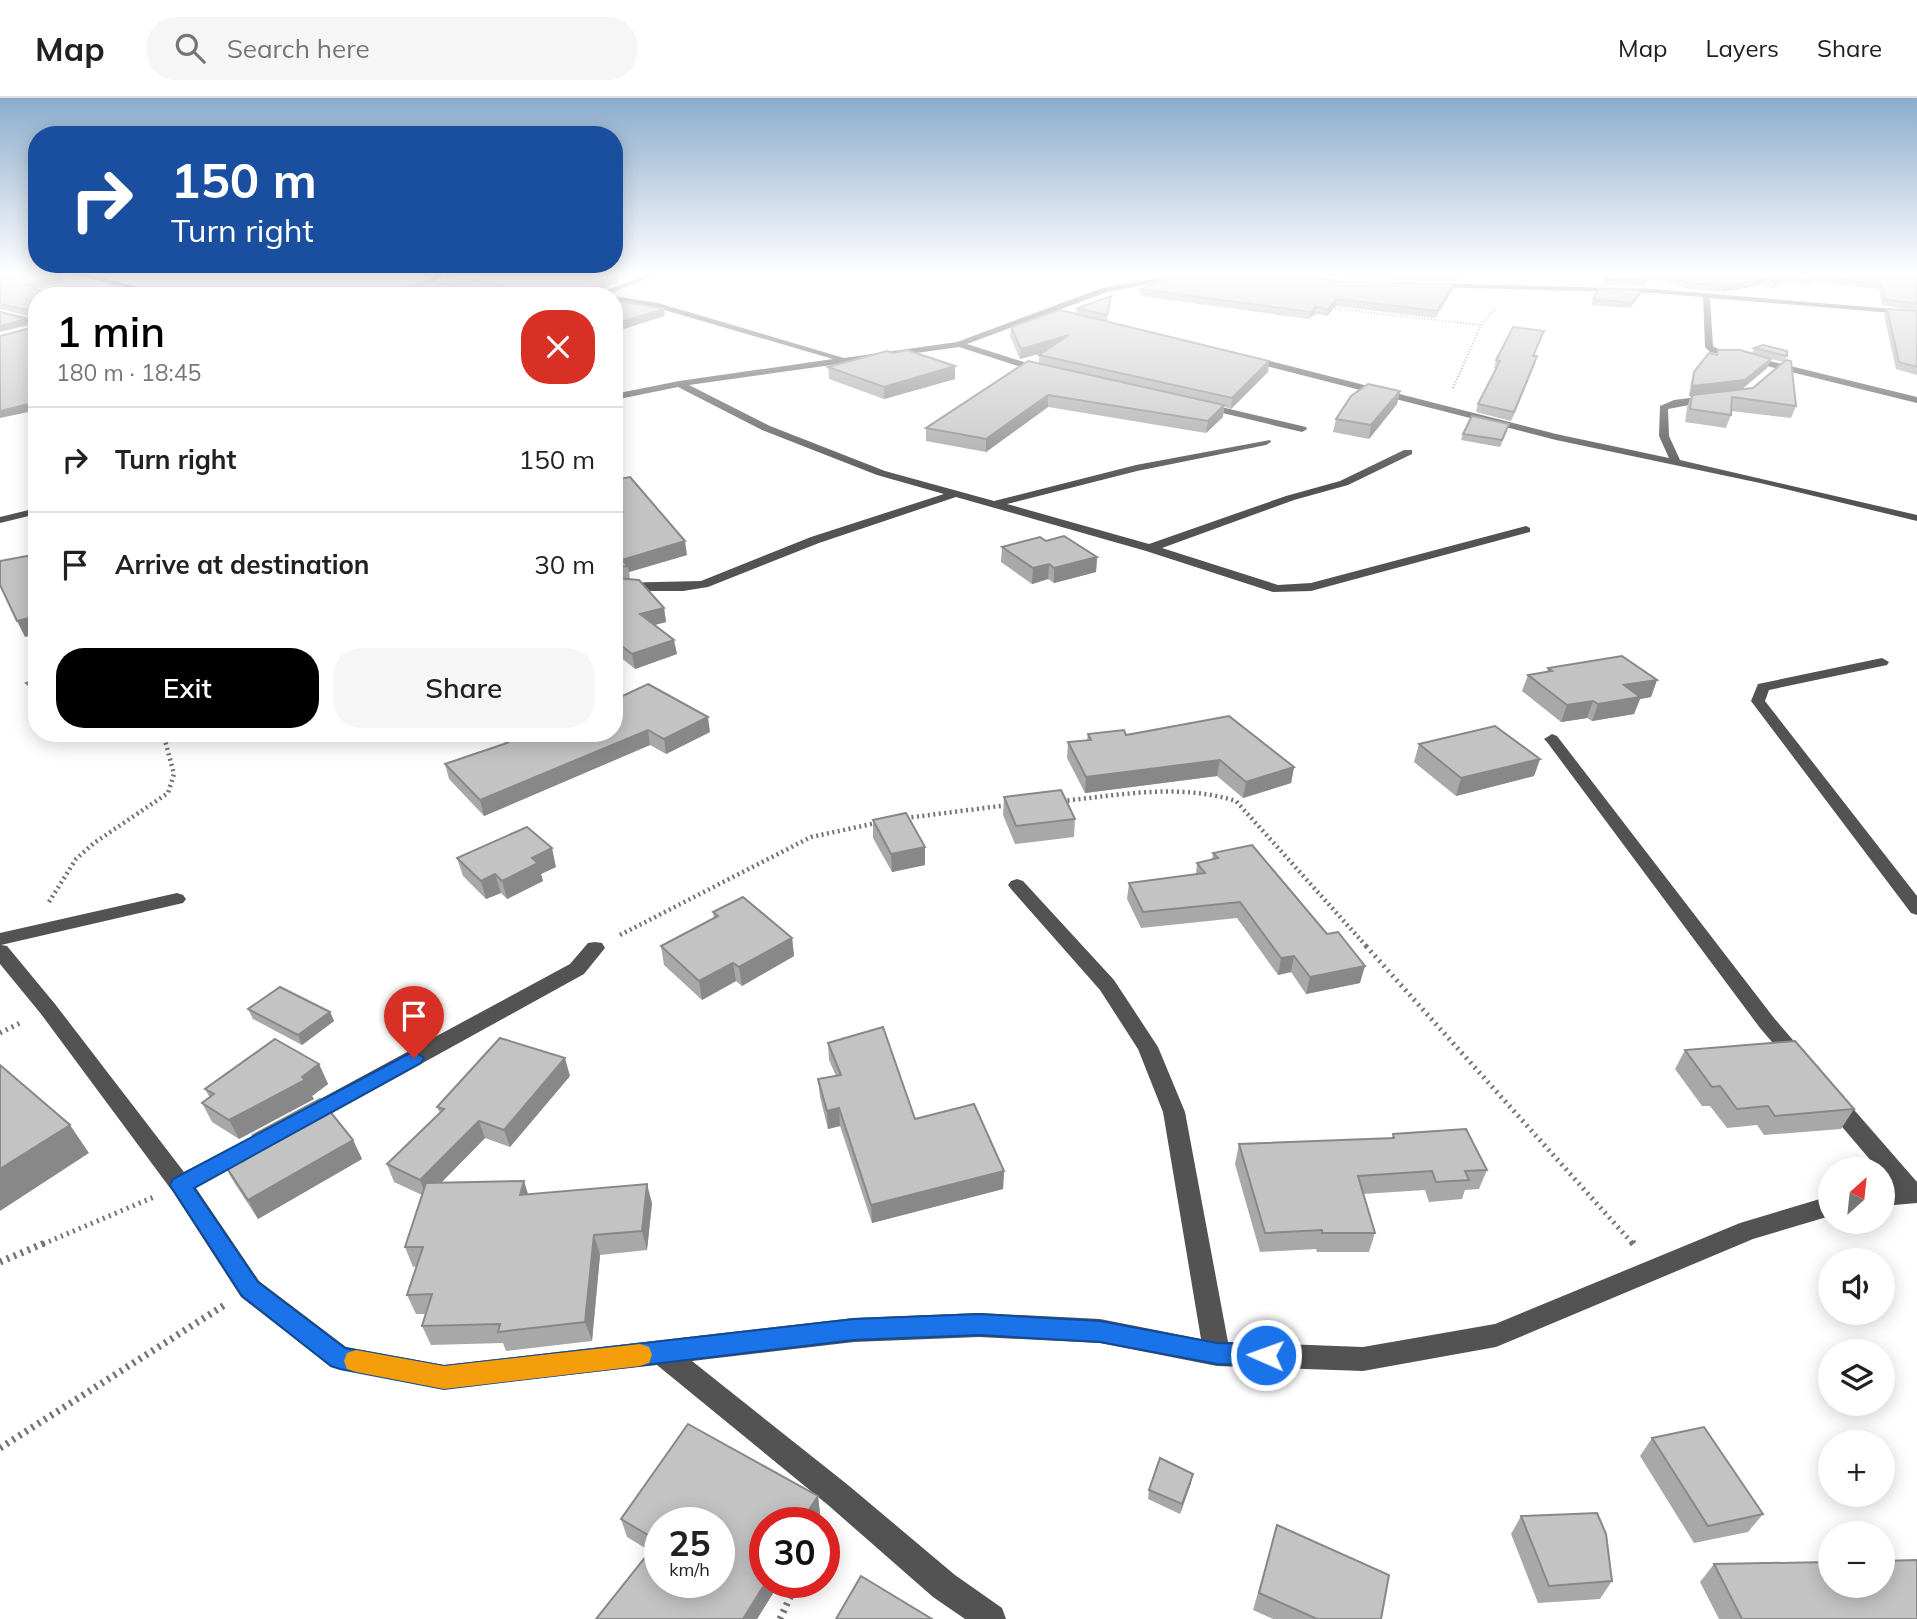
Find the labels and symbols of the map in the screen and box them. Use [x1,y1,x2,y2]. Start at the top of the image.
pin [384,986,444,1058]
north arrow [1818,1157,1895,1234]
position arrow [1229,1318,1303,1392]
speed limit sign: 30 [749,1507,840,1598]

